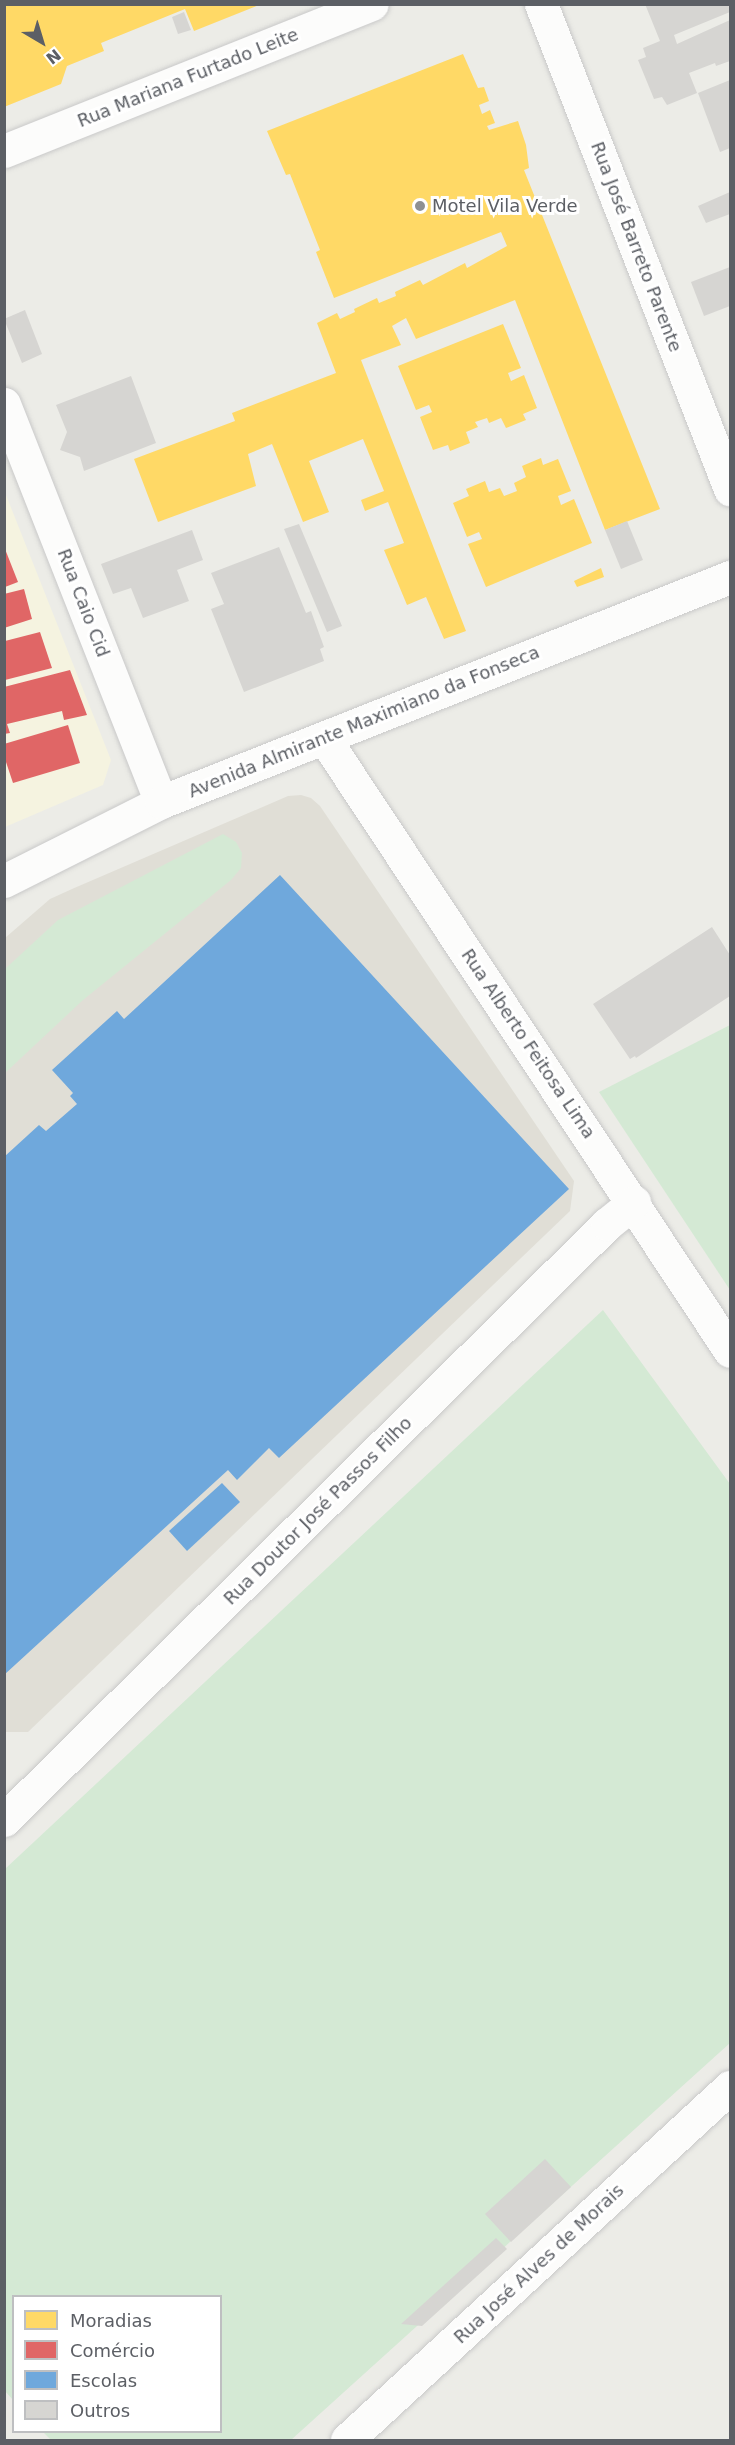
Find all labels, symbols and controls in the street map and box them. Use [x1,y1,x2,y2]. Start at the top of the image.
north arrow [12,12,72,72]
street label: Rua Mariana Furtado Leite [74,24,302,132]
text: N [42,45,65,68]
street label: Rua José Barreto Parente [586,139,686,355]
place label: Motel Vila Verde [432,195,578,217]
marker: Motel Vila Verde [413,199,427,213]
street label: Rua Caio Cid [52,546,114,660]
street label: Avenida Almirante Maximiano da Fonseca [185,641,543,803]
street label: Rua Alberto Feitosa Lima [456,945,600,1143]
street label: Rua Doutor José Passos Filho [219,1412,417,1610]
street label: Rua José Alves de Morais [450,2180,628,2348]
legend [12,2295,222,2433]
text: Moradias [70,2310,152,2331]
text: Comércio [70,2340,155,2361]
text: Escolas [70,2370,137,2391]
text: Outros [70,2400,130,2421]

